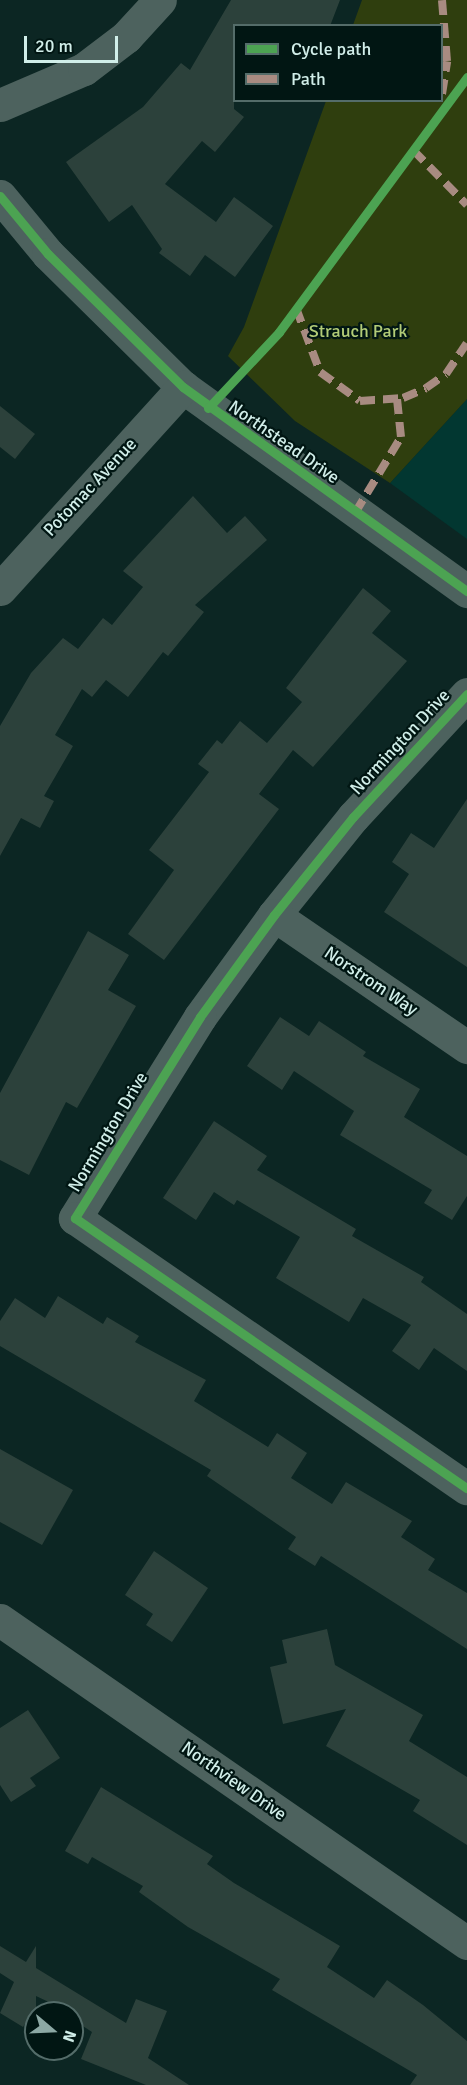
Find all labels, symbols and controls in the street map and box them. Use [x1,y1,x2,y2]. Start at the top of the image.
scale bar [27,24,122,62]
legend [233,24,443,102]
text: 20 m [35,35,73,57]
text: Cycle path [291,38,371,60]
text: Path [291,68,326,90]
park label: Strauch Park [309,320,407,342]
street label: Northstead Drive [224,396,344,488]
street label: Potomac Avenue [39,433,141,541]
street label: Normington Drive [346,685,454,799]
street label: Norstrom Way [320,942,422,1020]
street label: Normington Drive [64,1068,152,1196]
street label: Northview Drive [177,1737,291,1825]
north arrow [24,2001,84,2061]
text: N [58,2028,80,2045]

